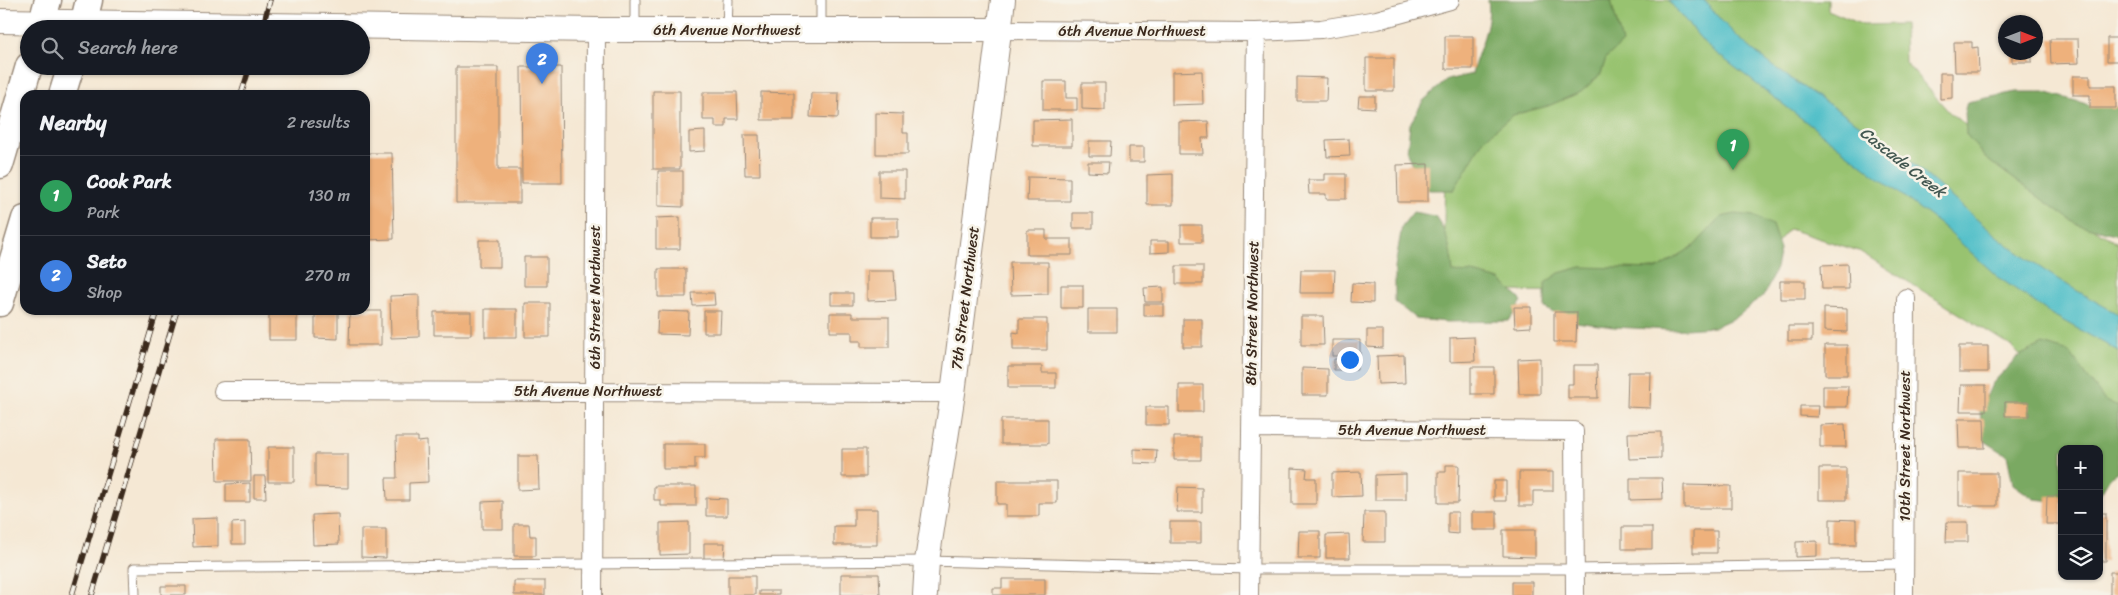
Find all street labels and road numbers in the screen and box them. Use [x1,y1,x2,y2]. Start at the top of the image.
street label: 6th Avenue Northwest [653,17,801,43]
street label: 6th Avenue Northwest [1058,18,1206,44]
street label: 6th Street Northwest [582,224,608,369]
street label: 7th Street Northwest [943,224,987,371]
street label: 8th Street Northwest [1238,240,1266,386]
street label: 10th Street Northwest [1892,370,1918,522]
street label: 5th Avenue Northwest [514,378,662,404]
street label: 5th Avenue Northwest [1338,417,1486,443]

